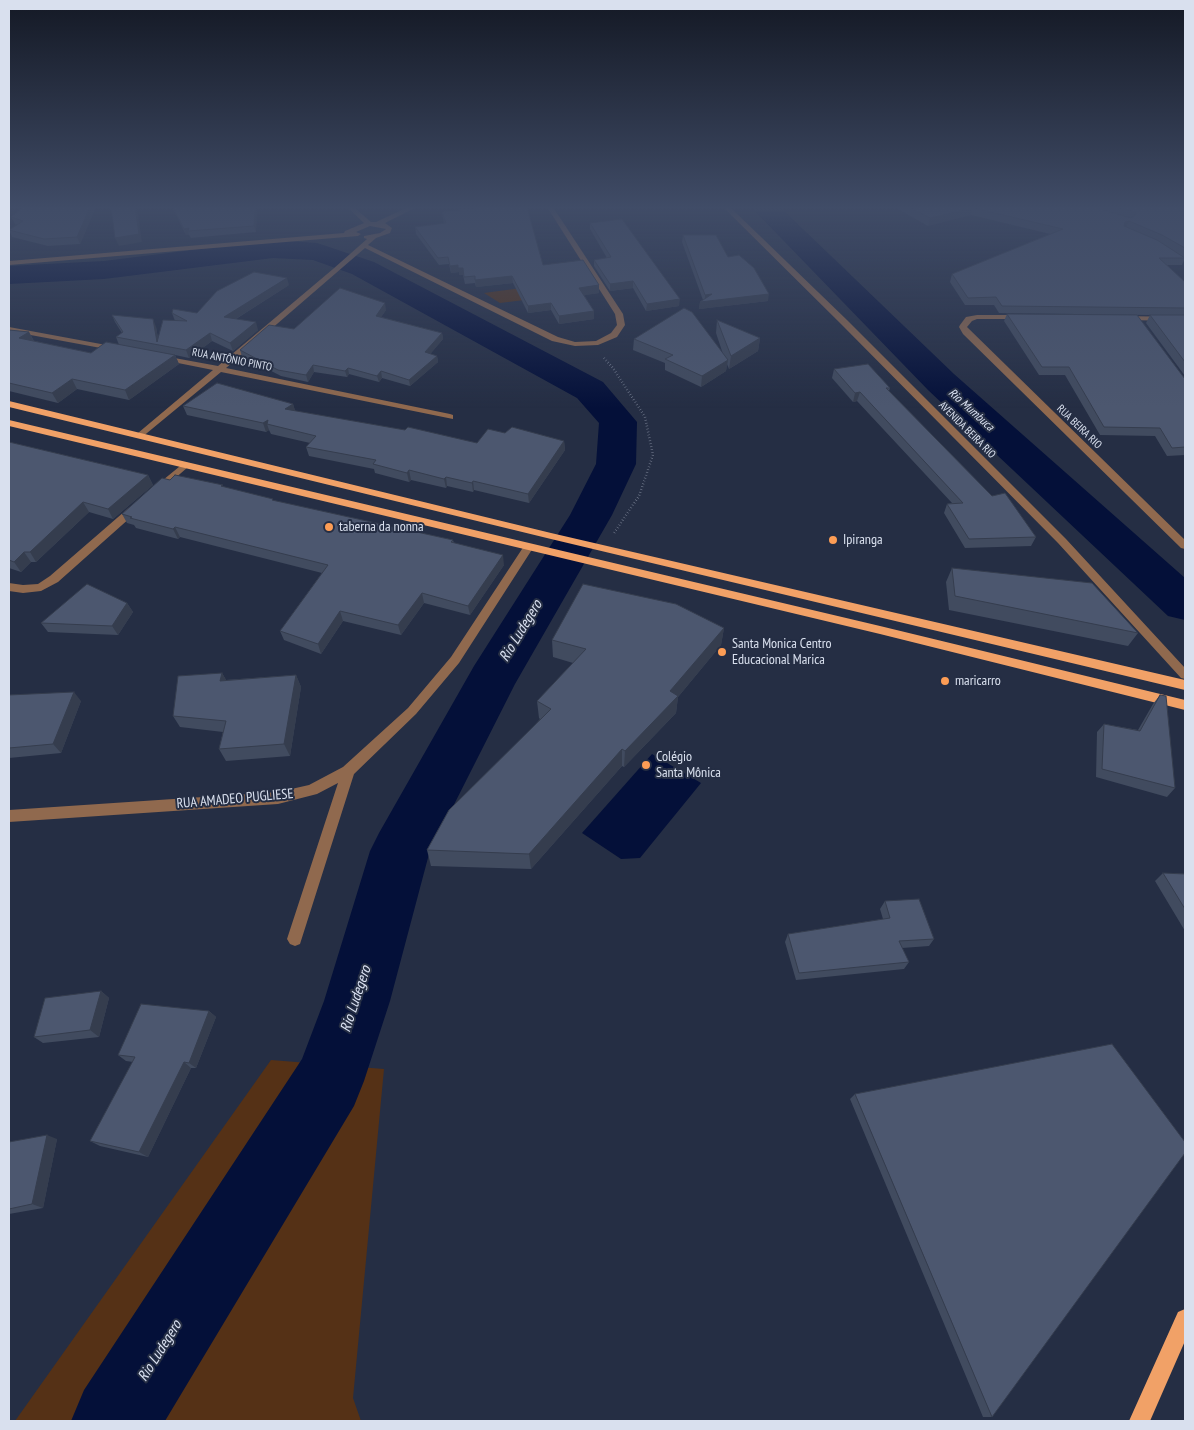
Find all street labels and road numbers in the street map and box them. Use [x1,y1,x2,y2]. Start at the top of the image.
street label: RUA ANTÔNIO PINTO [191,346,273,374]
street label: AVENIDA BEIRA RIO [936,399,998,461]
street label: RUA BEIRA RIO [1054,402,1104,452]
street label: RUA AMADEO PUGLIESE [176,786,294,812]

